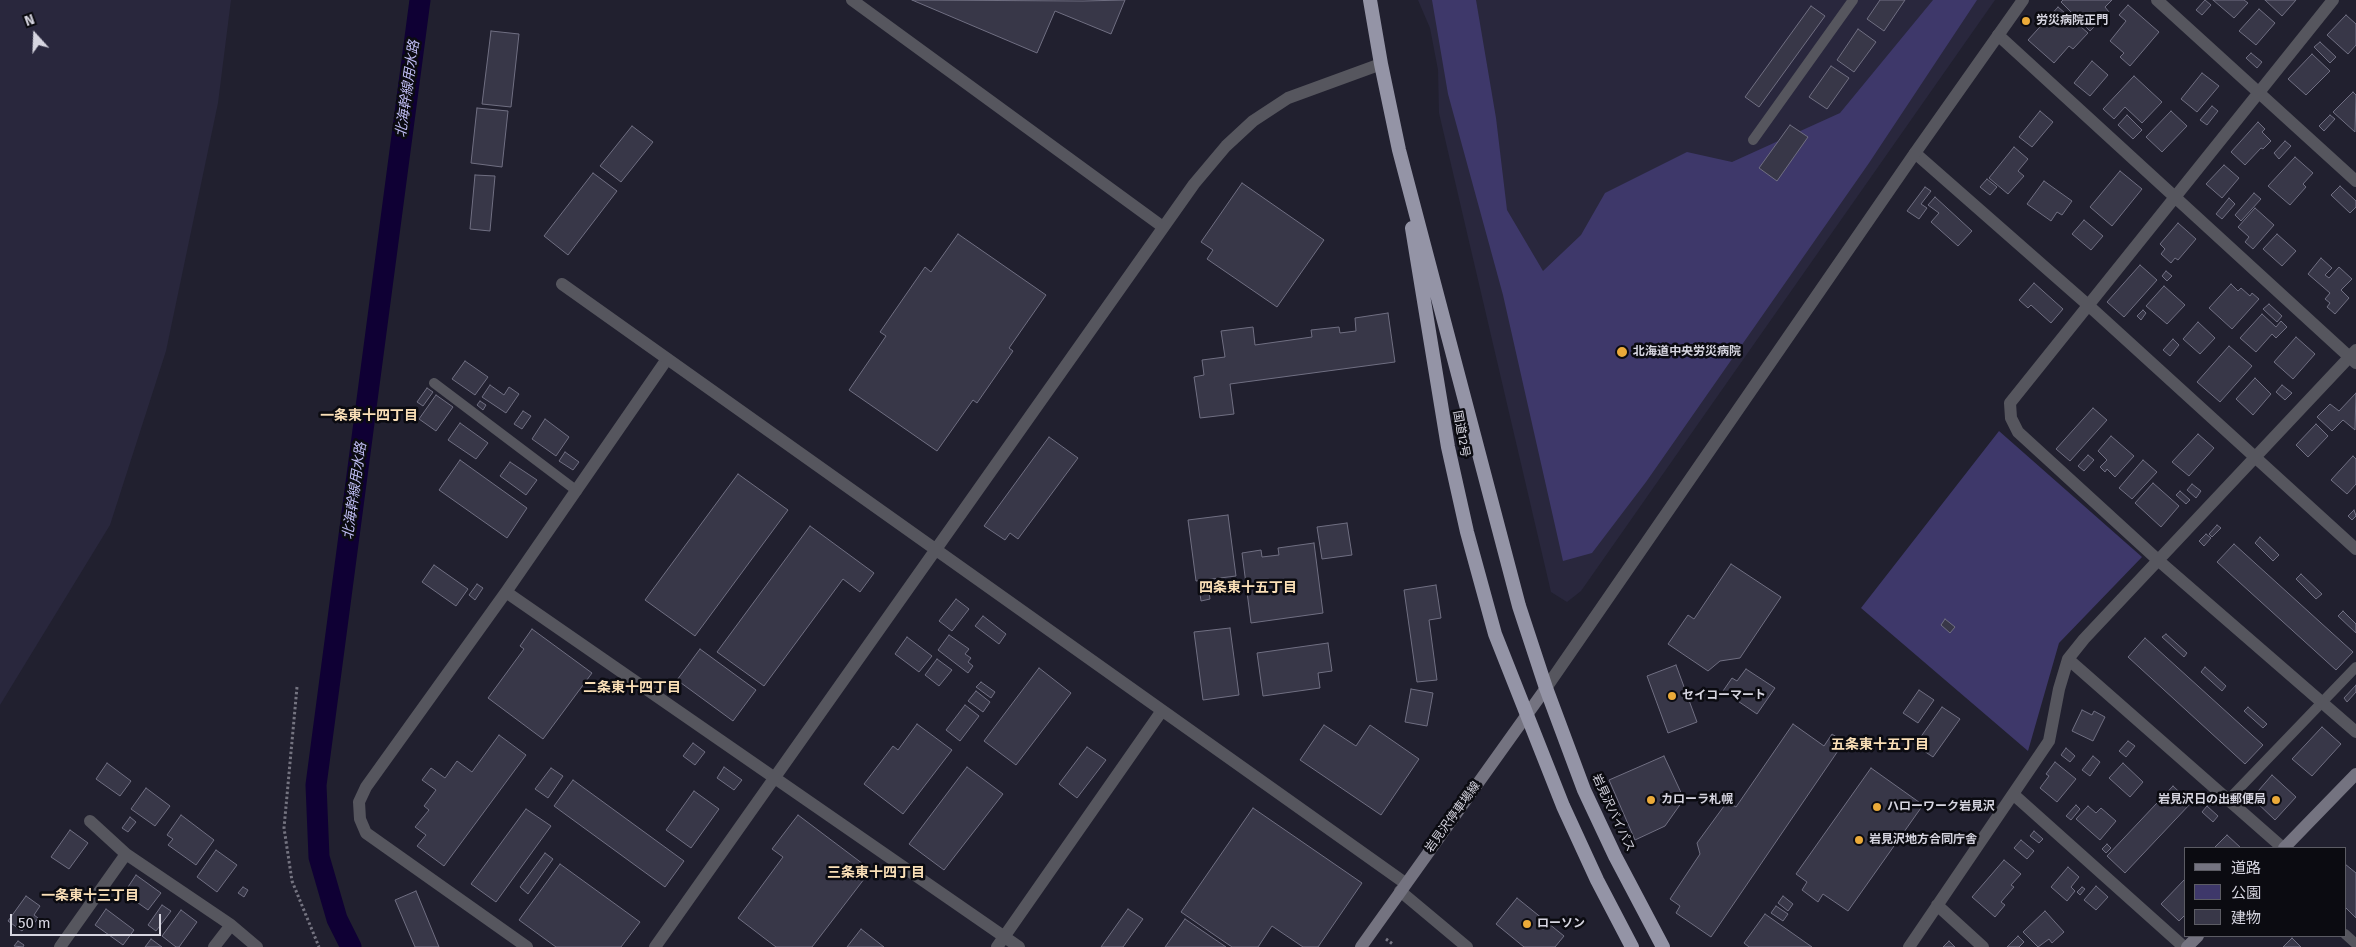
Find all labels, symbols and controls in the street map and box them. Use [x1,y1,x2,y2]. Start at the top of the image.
north arrow [10,10,60,60]
text: N [22,11,37,30]
place label: 労災病院正門 [2036,14,2108,28]
marker: 労災病院正門 [2020,15,2032,27]
water label: 北海幹線用水路 [393,39,423,139]
marker: 北海道中央労災病院 [1615,345,1629,359]
place label: 北海道中央労災病院 [1633,345,1741,359]
district label: 一条東十四丁目 [320,408,418,424]
street label: 国道12号 [1450,410,1472,458]
water label: 北海幹線用水路 [340,441,370,541]
district label: 四条東十五丁目 [1199,580,1297,596]
district label: 二条東十四丁目 [583,680,681,696]
place label: セイコーマート [1682,689,1766,703]
marker: セイコーマート [1666,690,1678,702]
district label: 五条東十五丁目 [1831,737,1929,753]
street label: 岩見沢バイパス [1589,772,1637,854]
street label: 岩見沢停車場線 [1422,779,1484,855]
place label: カローラ札幌 [1661,793,1733,807]
place label: 岩見沢日の出郵便局 [2158,793,2266,807]
marker: カローラ札幌 [1645,794,1657,806]
marker: 岩見沢日の出郵便局 [2270,794,2282,806]
place label: ハローワーク岩見沢 [1887,800,1995,814]
marker: ハローワーク岩見沢 [1871,801,1883,813]
place label: 岩見沢地方合同庁舎 [1869,833,1977,847]
marker: 岩見沢地方合同庁舎 [1853,834,1865,846]
legend [2184,847,2346,937]
text: 道路 [2231,859,2261,877]
district label: 三条東十四丁目 [827,865,925,881]
text: 公園 [2231,884,2261,902]
district label: 一条東十三丁目 [41,888,139,904]
scale bar [12,904,164,936]
text: 建物 [2231,909,2261,927]
text: 50 m [18,914,51,932]
place label: ローソン [1537,917,1585,931]
marker: ローソン [1521,918,1533,930]

